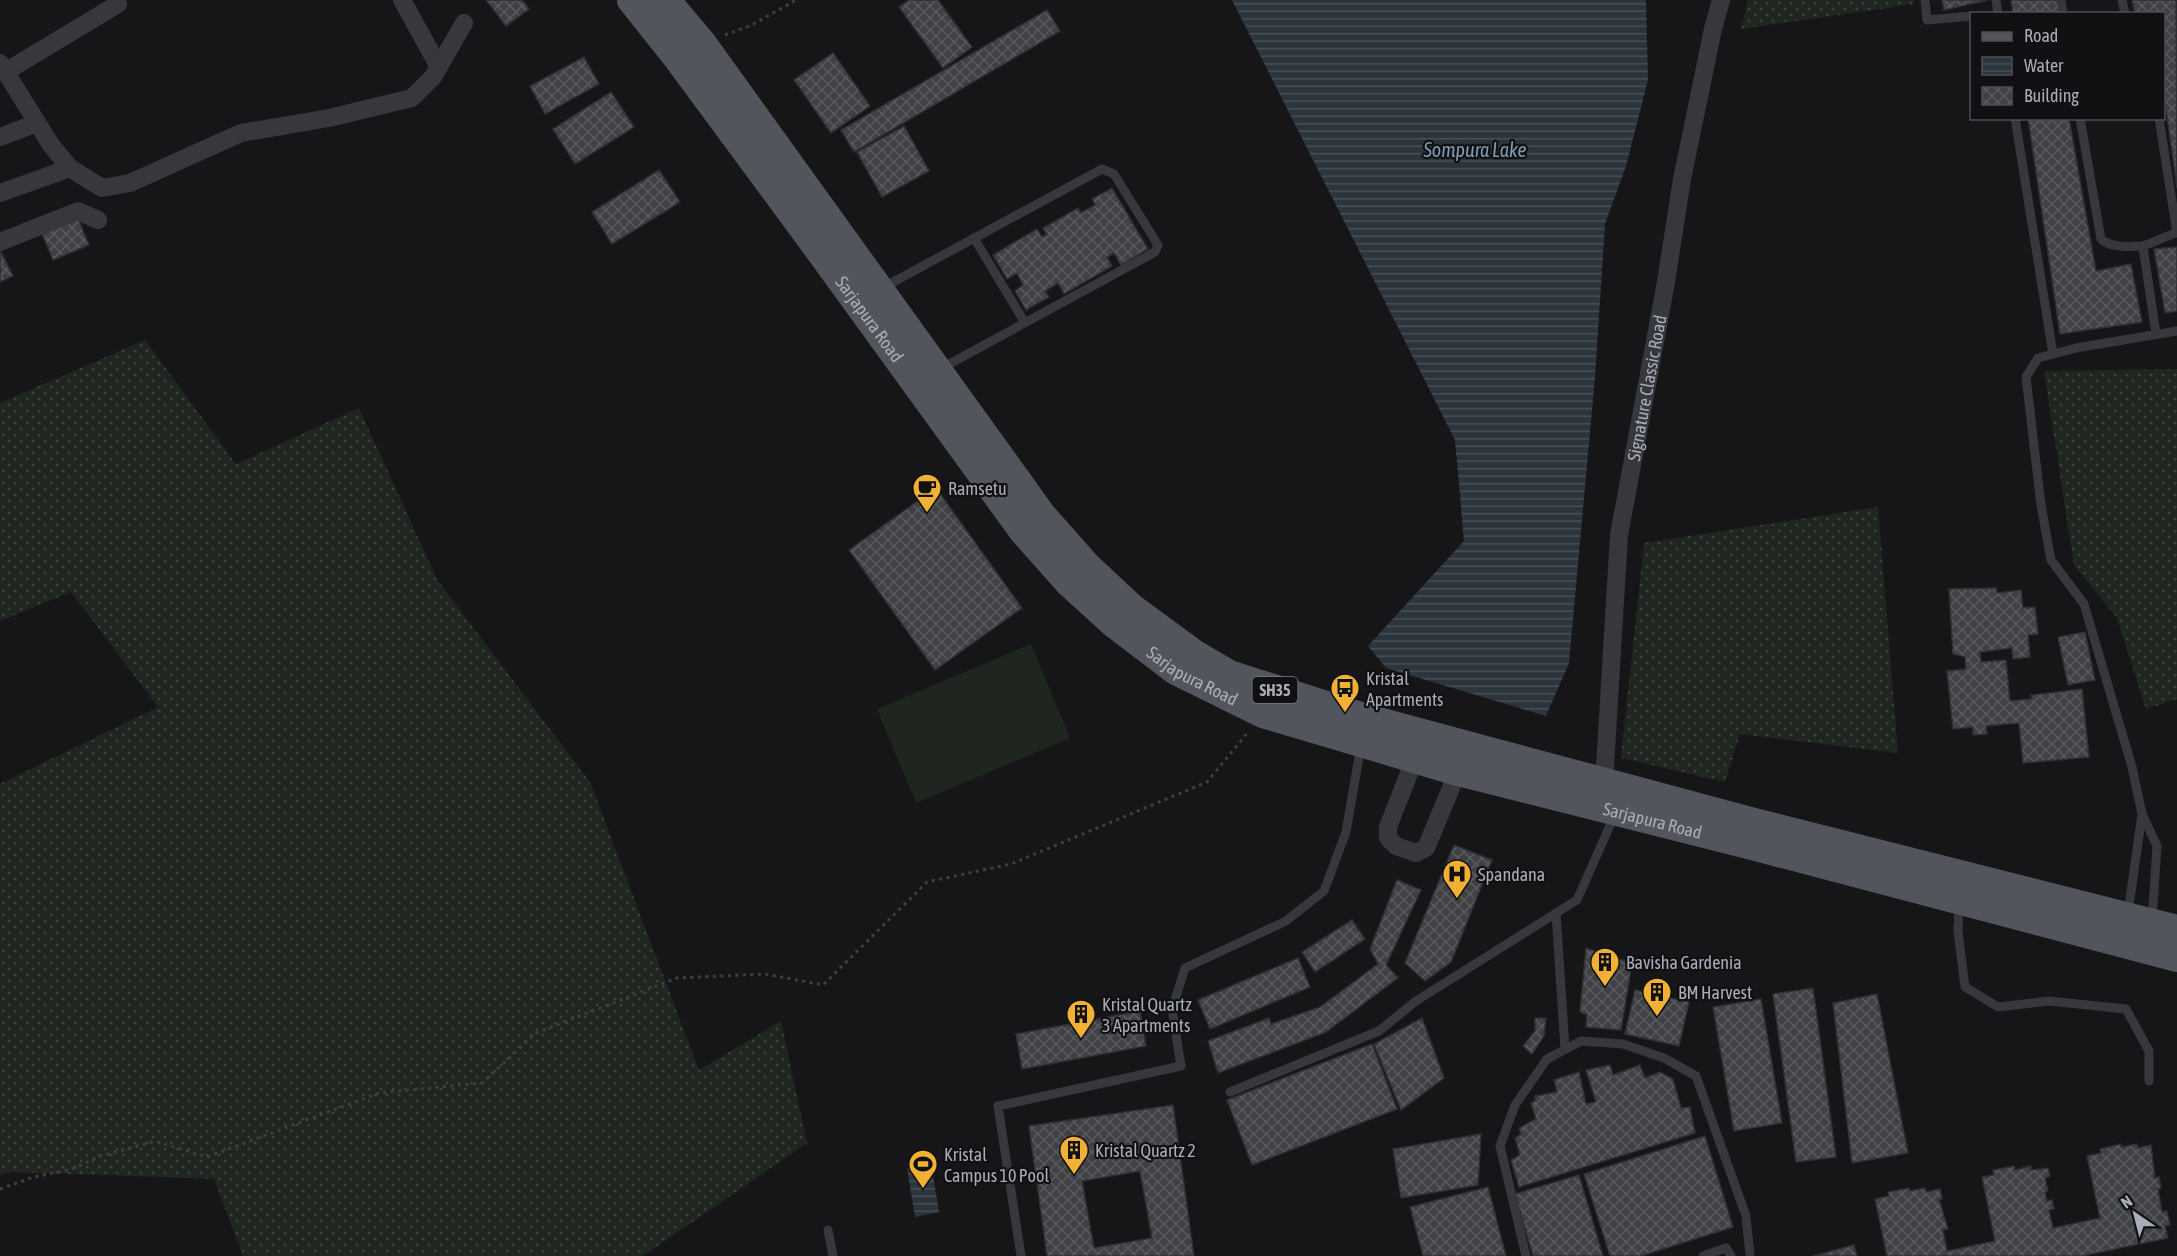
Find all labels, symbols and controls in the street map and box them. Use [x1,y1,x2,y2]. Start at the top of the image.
legend [1970,12,2165,120]
text: Road [2024,25,2058,46]
text: Water [2024,55,2064,76]
text: Building [2024,85,2079,106]
water label: Sompura Lake [1422,138,1527,161]
street label: Sarjapura Road [832,272,908,366]
street label: Signature Classic Road [1622,313,1670,463]
cafe icon: Ramsetu [911,472,943,514]
place label: Ramsetu [948,478,1007,499]
street label: Sarjapura Road [1143,641,1241,709]
place label: Kristal Apartments [1366,668,1443,710]
bus stop icon: Kristal Apartments [1329,672,1361,714]
road number: SH35 [1252,677,1298,703]
street label: Sarjapura Road [1601,797,1704,843]
hospital icon: Spandana [1441,858,1473,900]
place label: Spandana [1478,864,1545,885]
building icon: Bavisha Gardenia [1589,946,1621,988]
place label: Bavisha Gardenia [1626,952,1742,973]
building icon: BM Harvest [1641,976,1673,1018]
place label: BM Harvest [1678,982,1752,1003]
place label: Kristal Quartz 3 Apartments [1102,994,1192,1036]
building icon: Kristal Quartz 3 Apartments [1065,998,1097,1040]
building icon: Kristal Quartz 2 [1058,1134,1090,1176]
place label: Kristal Quartz 2 [1095,1140,1196,1161]
place label: Kristal Campus 10 Pool [944,1144,1049,1186]
sports icon: Kristal Campus 10 Pool [907,1148,939,1190]
north arrow [2105,1184,2165,1244]
text: N [2117,1192,2135,1212]

